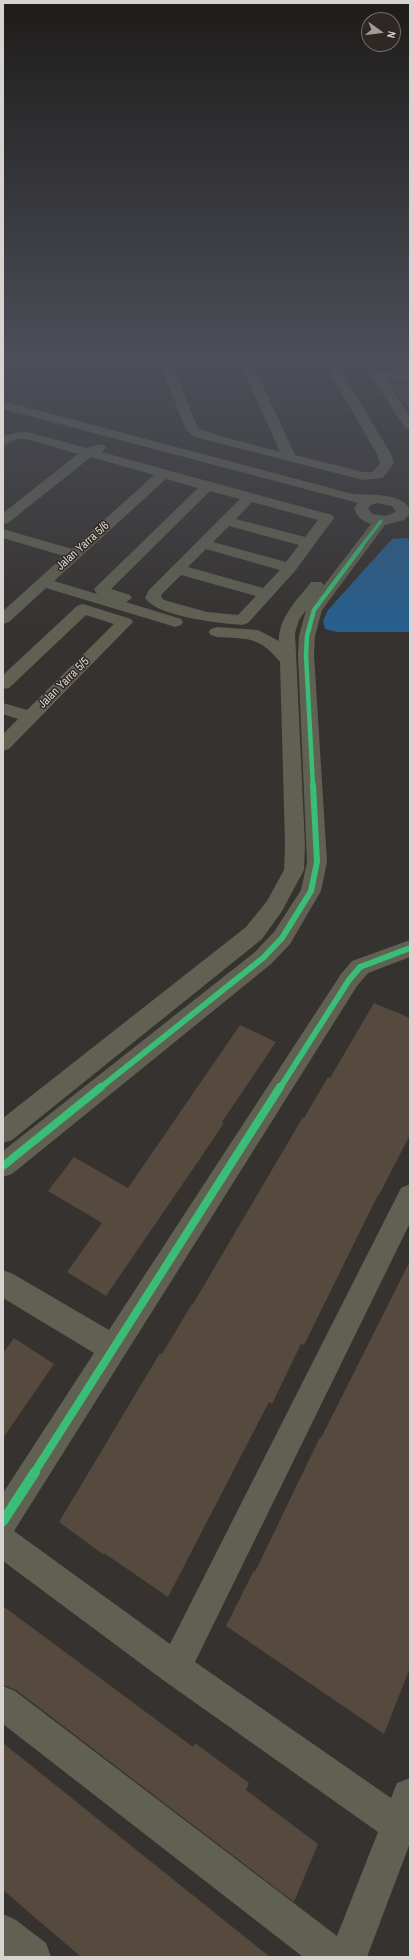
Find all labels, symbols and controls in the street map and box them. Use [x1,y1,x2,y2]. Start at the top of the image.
north arrow [361,12,401,52]
text: N [384,30,399,40]
street label: Jalan Yarra 5/6 [54,519,112,573]
street label: Jalan Yarra 5/5 [36,655,92,711]

